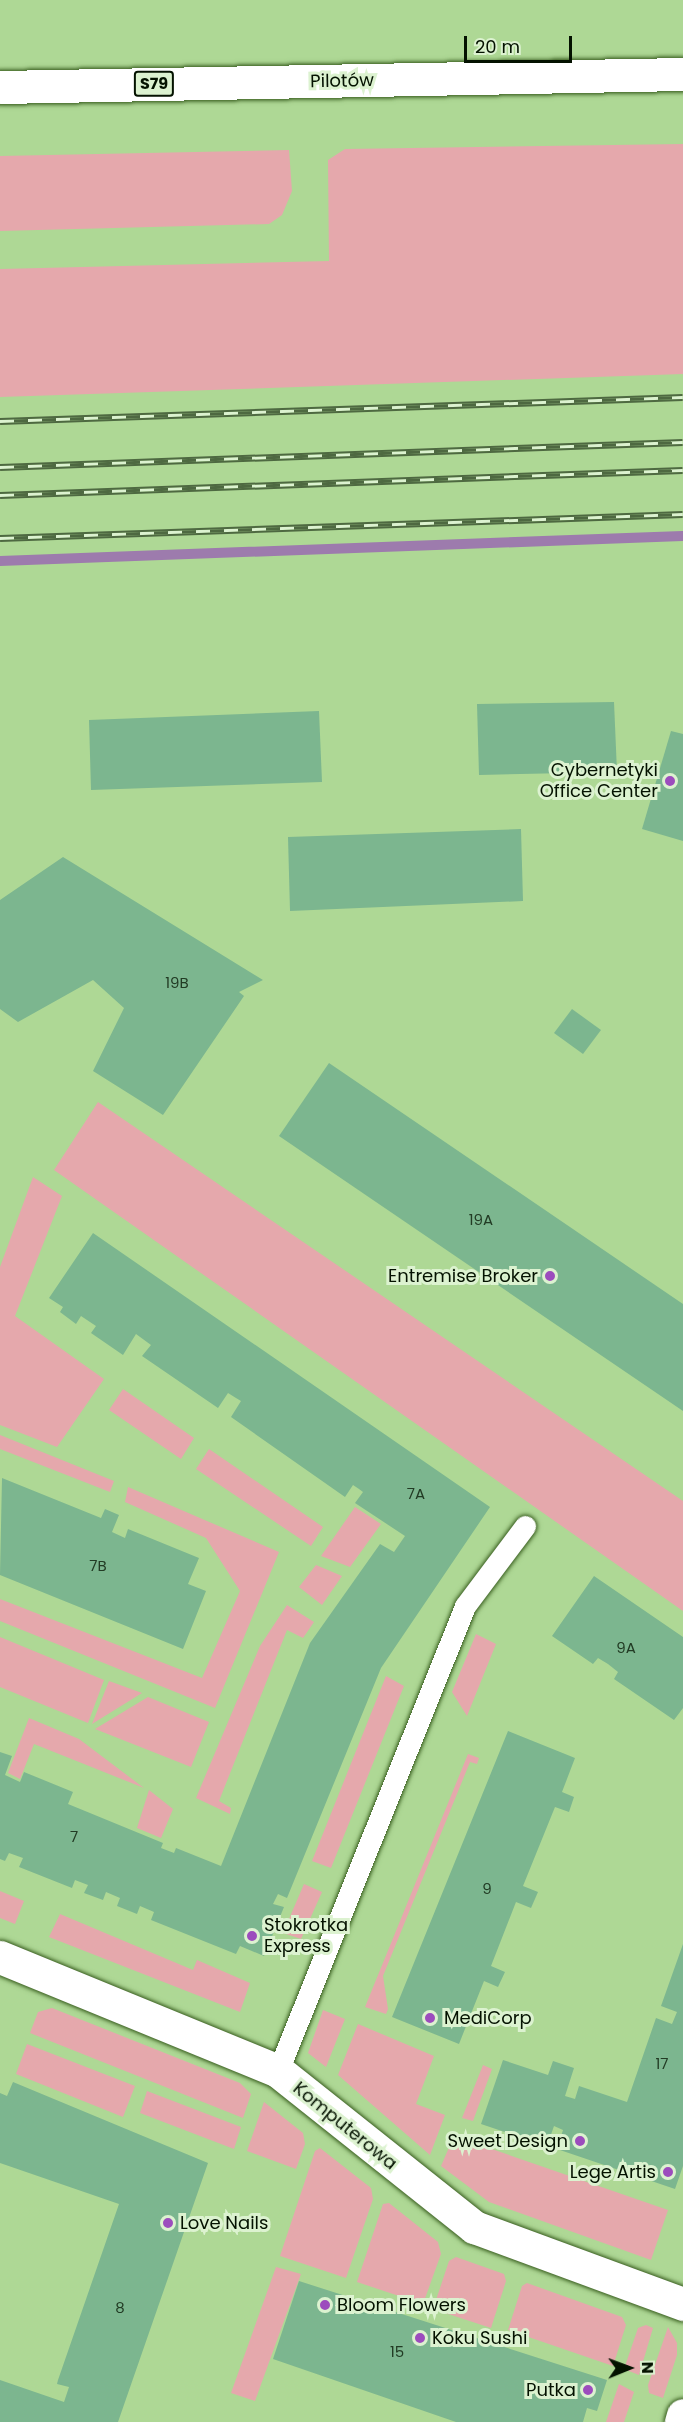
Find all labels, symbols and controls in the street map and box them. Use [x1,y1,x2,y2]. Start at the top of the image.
scale bar [467,24,575,62]
text: 20 m [475,34,520,59]
street label: Pilotów [310,70,374,92]
road number: S79 [133,71,175,97]
place label: Cybernetyki Office Center [540,760,658,802]
marker: Cybernetyki Office Center [663,774,677,788]
house number: 19B [165,974,189,992]
house number: 19A [469,1211,493,1229]
place label: Entremise Broker [388,1265,538,1287]
marker: Entremise Broker [543,1269,557,1283]
house number: 7A [407,1485,425,1503]
house number: 7B [89,1557,107,1575]
house number: 9A [616,1639,636,1657]
house number: 7 [70,1828,78,1846]
house number: 9 [482,1880,492,1898]
place label: Stokrotka Express [264,1915,348,1958]
marker: Stokrotka Express [245,1929,259,1943]
place label: MediCorp [444,2007,532,2029]
marker: MediCorp [421,2009,439,2027]
house number: 17 [656,2055,668,2073]
street label: Komputerowa [289,2078,401,2174]
place label: Sweet Design [448,2130,568,2152]
marker: Sweet Design [573,2134,587,2148]
place label: Lege Artis [570,2161,656,2183]
marker: Lege Artis [661,2165,675,2179]
place label: Love Nails [180,2212,268,2234]
marker: Love Nails [161,2216,175,2230]
place label: Bloom Flowers [337,2294,466,2316]
marker: Bloom Flowers [318,2298,332,2312]
house number: 8 [115,2299,125,2317]
place label: Koku Sushi [432,2327,527,2349]
marker: Koku Sushi [413,2331,427,2345]
north arrow [599,2338,659,2398]
house number: 15 [390,2343,404,2361]
text: N [636,2361,659,2374]
place label: Putka [526,2379,576,2401]
marker: Putka [581,2383,595,2397]

